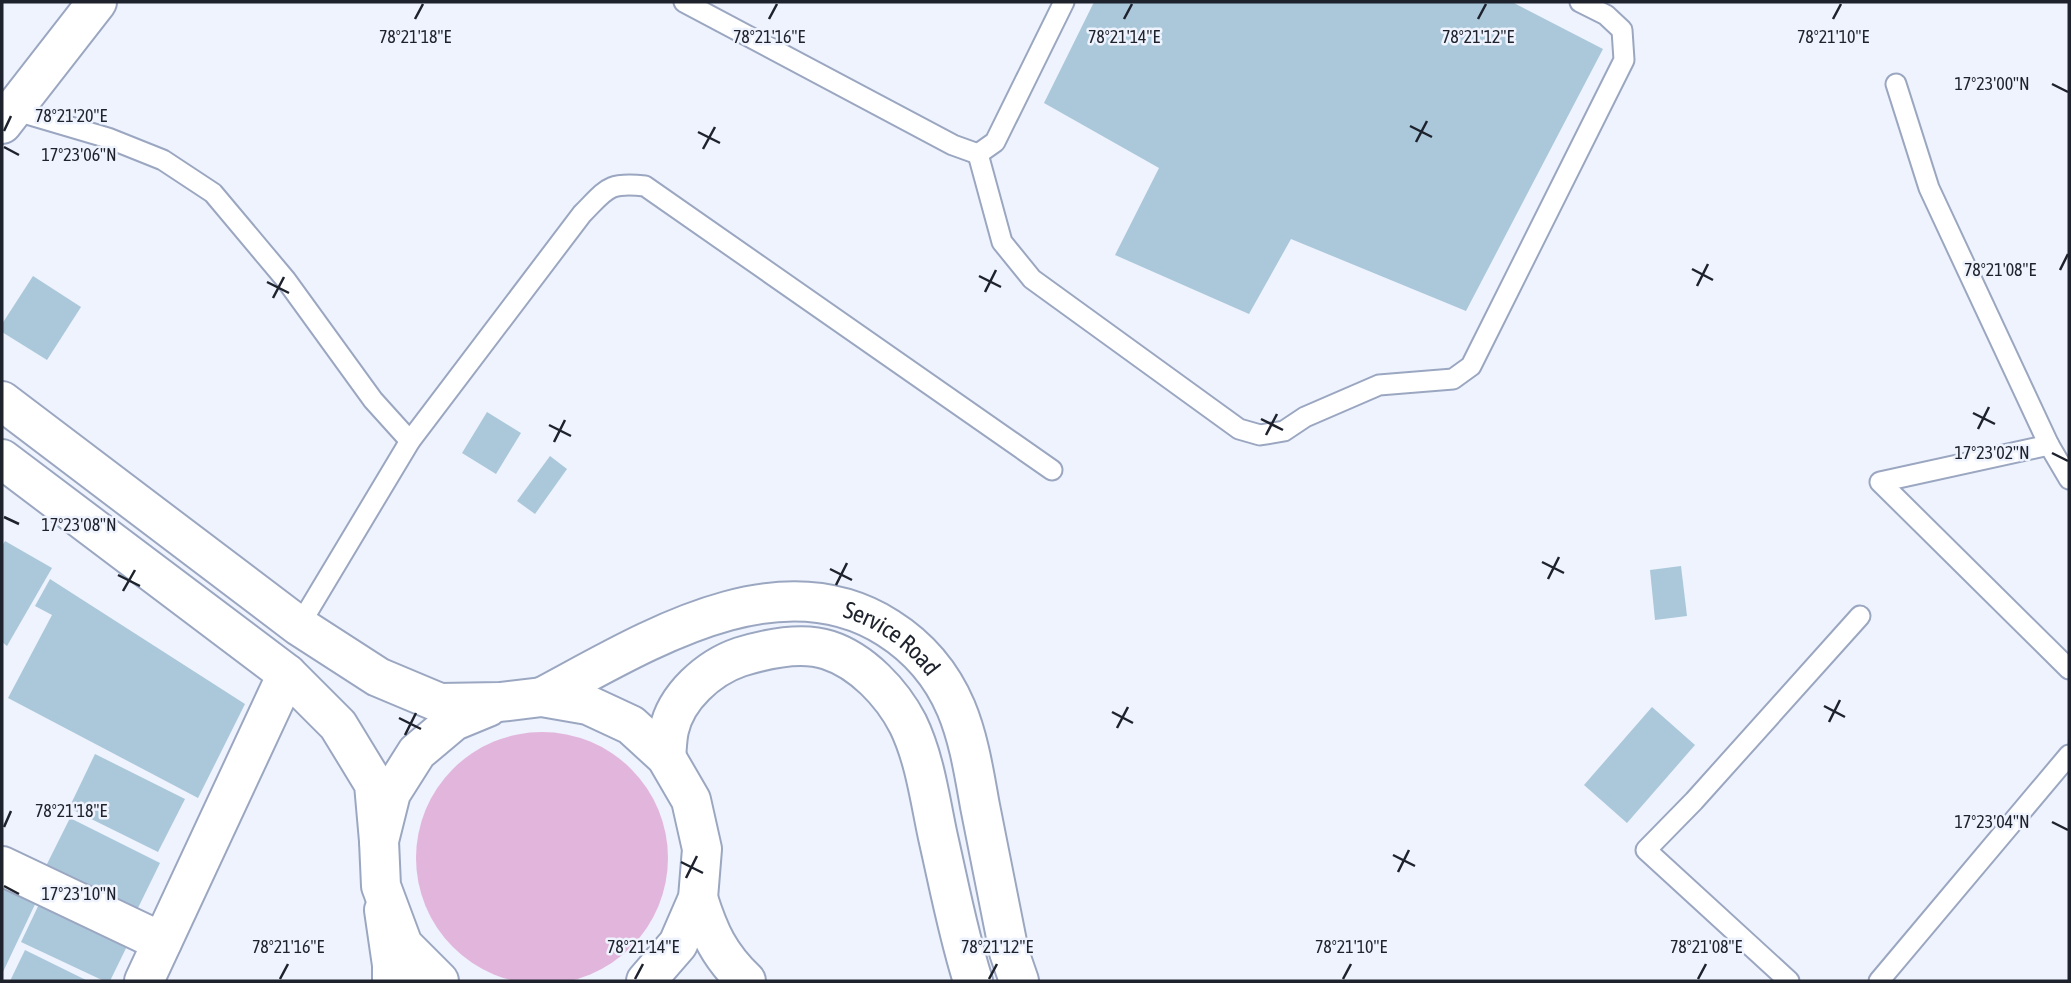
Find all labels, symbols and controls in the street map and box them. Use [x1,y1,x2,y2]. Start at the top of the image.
text: 78°21'18"E [379,26,451,47]
text: 78°21'16"E [733,26,805,47]
text: 78°21'14"E [1088,26,1160,47]
text: 78°21'12"E [1442,26,1514,47]
text: 78°21'10"E [1797,26,1869,47]
text: 17°23'00"N [1954,73,2030,94]
text: 78°21'20"E [35,105,107,126]
text: 17°23'06"N [41,144,117,165]
text: 78°21'08"E [1964,259,2036,280]
text: 17°23'02"N [1954,442,2030,463]
text: 17°23'08"N [41,514,117,535]
street label: Service Road [841,595,946,680]
text: 78°21'18"E [35,800,107,821]
text: 17°23'04"N [1954,811,2030,832]
text: 17°23'10"N [41,883,117,904]
text: 78°21'16"E [252,936,324,957]
text: 78°21'14"E [607,936,679,957]
text: 78°21'12"E [961,936,1033,957]
text: 78°21'10"E [1315,936,1387,957]
text: 78°21'08"E [1670,936,1742,957]

